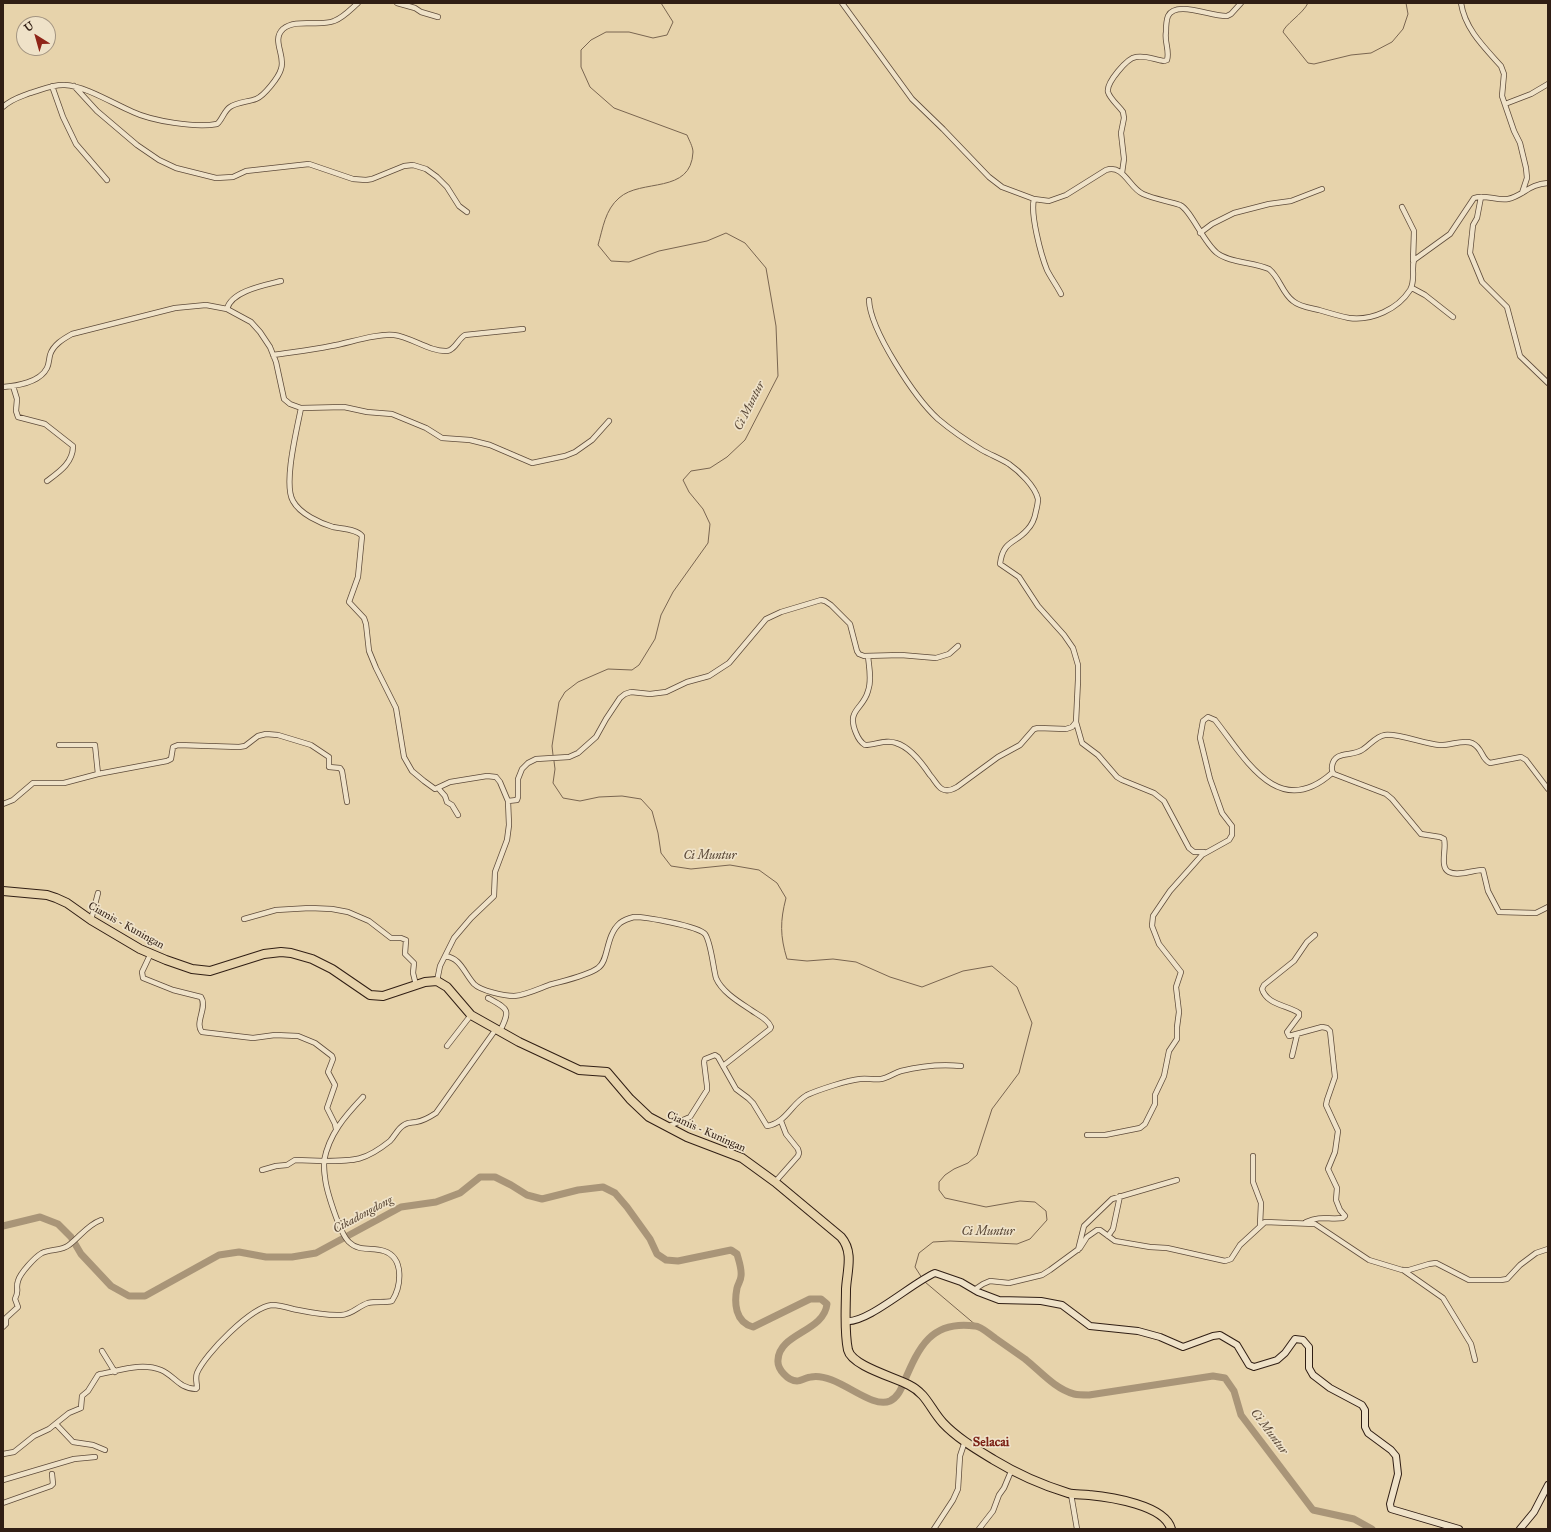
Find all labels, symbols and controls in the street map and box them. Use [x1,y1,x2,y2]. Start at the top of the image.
north arrow [16,16,56,56]
text: U [22,19,36,35]
water label: Ci Muntur [732,379,768,433]
water label: Ci Muntur [683,849,737,863]
street label: Ciamis - Kuningan [86,900,166,952]
street label: Ciamis - Kuningan [665,1109,747,1155]
water label: Cikadongdong [331,1193,395,1237]
water label: Ci Muntur [961,1225,1015,1239]
water label: Ci Muntur [1247,1406,1291,1458]
district label: Selacai [973,1435,1009,1451]

